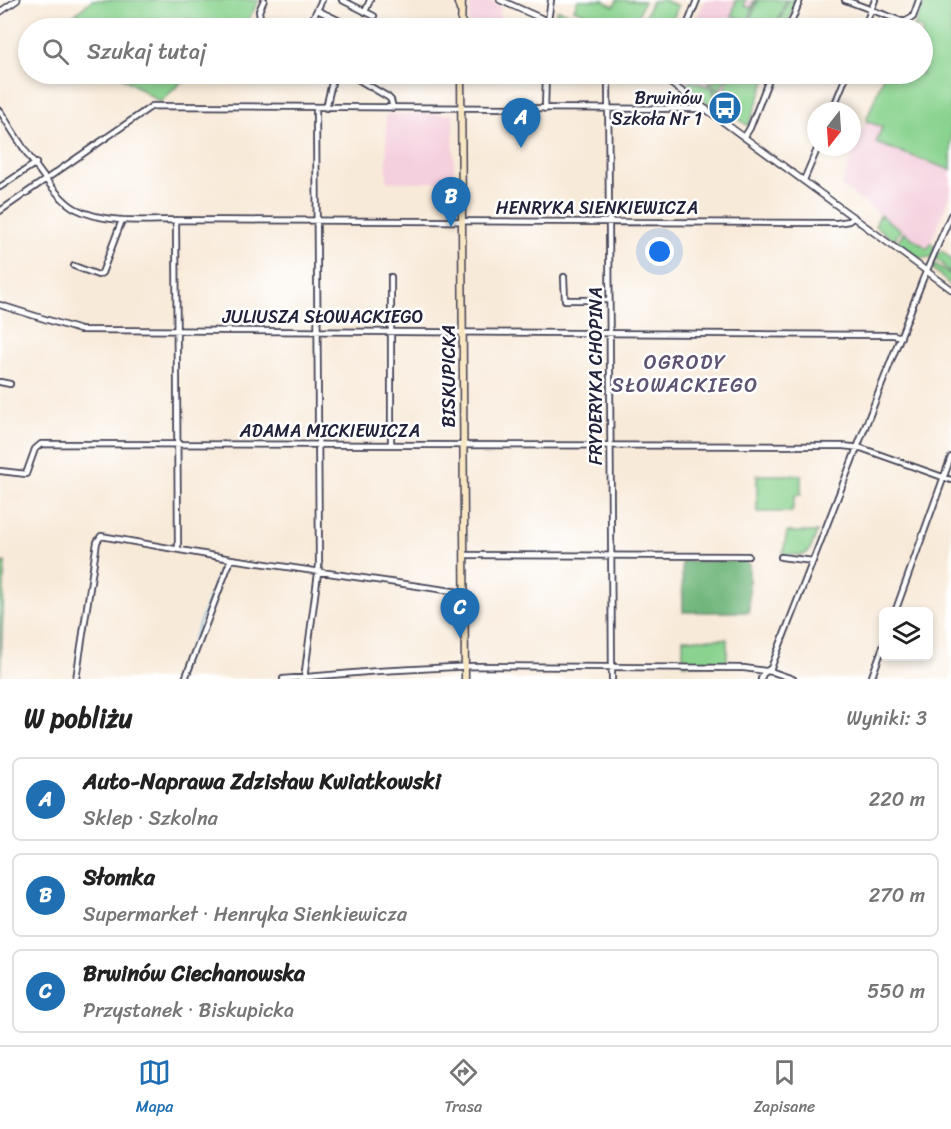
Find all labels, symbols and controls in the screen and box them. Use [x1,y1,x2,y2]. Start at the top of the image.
search box [18,18,933,84]
text: Szukaj tutaj [87,32,206,71]
icon: search [39,35,72,68]
place label: Brwinów Szkoła Nr 1 [612,82,703,135]
bus stop icon: Brwinów Szkoła Nr 1 [707,90,743,126]
pin: A [502,98,540,148]
north arrow [807,102,861,156]
pin: B [432,178,470,227]
street label: HENRYKA SIENKIEWICZA [496,192,698,224]
your location [645,237,674,266]
street label: FRYDERYKA CHOPINA [580,287,612,465]
street label: JULIUSZA SŁOWACKIEGO [222,301,423,333]
street label: BISKUPICKA [433,325,465,427]
district label: OGRODY SŁOWACKIEGO [611,345,759,403]
street label: ADAMA MICKIEWICZA [239,415,420,447]
pin: C [440,588,480,638]
map controls [879,607,933,661]
button: layers [879,607,933,661]
text: W pobliżu [24,695,133,741]
text: Wyniki: 3 [847,701,927,736]
text: Auto-Naprawa Zdzisław Kwiatkowski [83,762,441,801]
text: A [39,782,52,817]
text: 220 m [869,782,925,817]
text: Sklep · Szkolna [83,801,218,836]
text: Słomka [83,858,155,897]
text: B [39,878,52,913]
text: 270 m [869,878,925,913]
text: Supermarket · Henryka Sienkiewicza [83,897,407,932]
text: Brwinów Ciechanowska [83,954,305,993]
text: C [39,974,52,1009]
text: 550 m [867,974,925,1009]
text: Przystanek · Biskupicka [83,993,294,1028]
tab: Mapa [136,1056,173,1121]
tab: Trasa [445,1056,482,1121]
tab: Zapisane [753,1056,815,1121]

